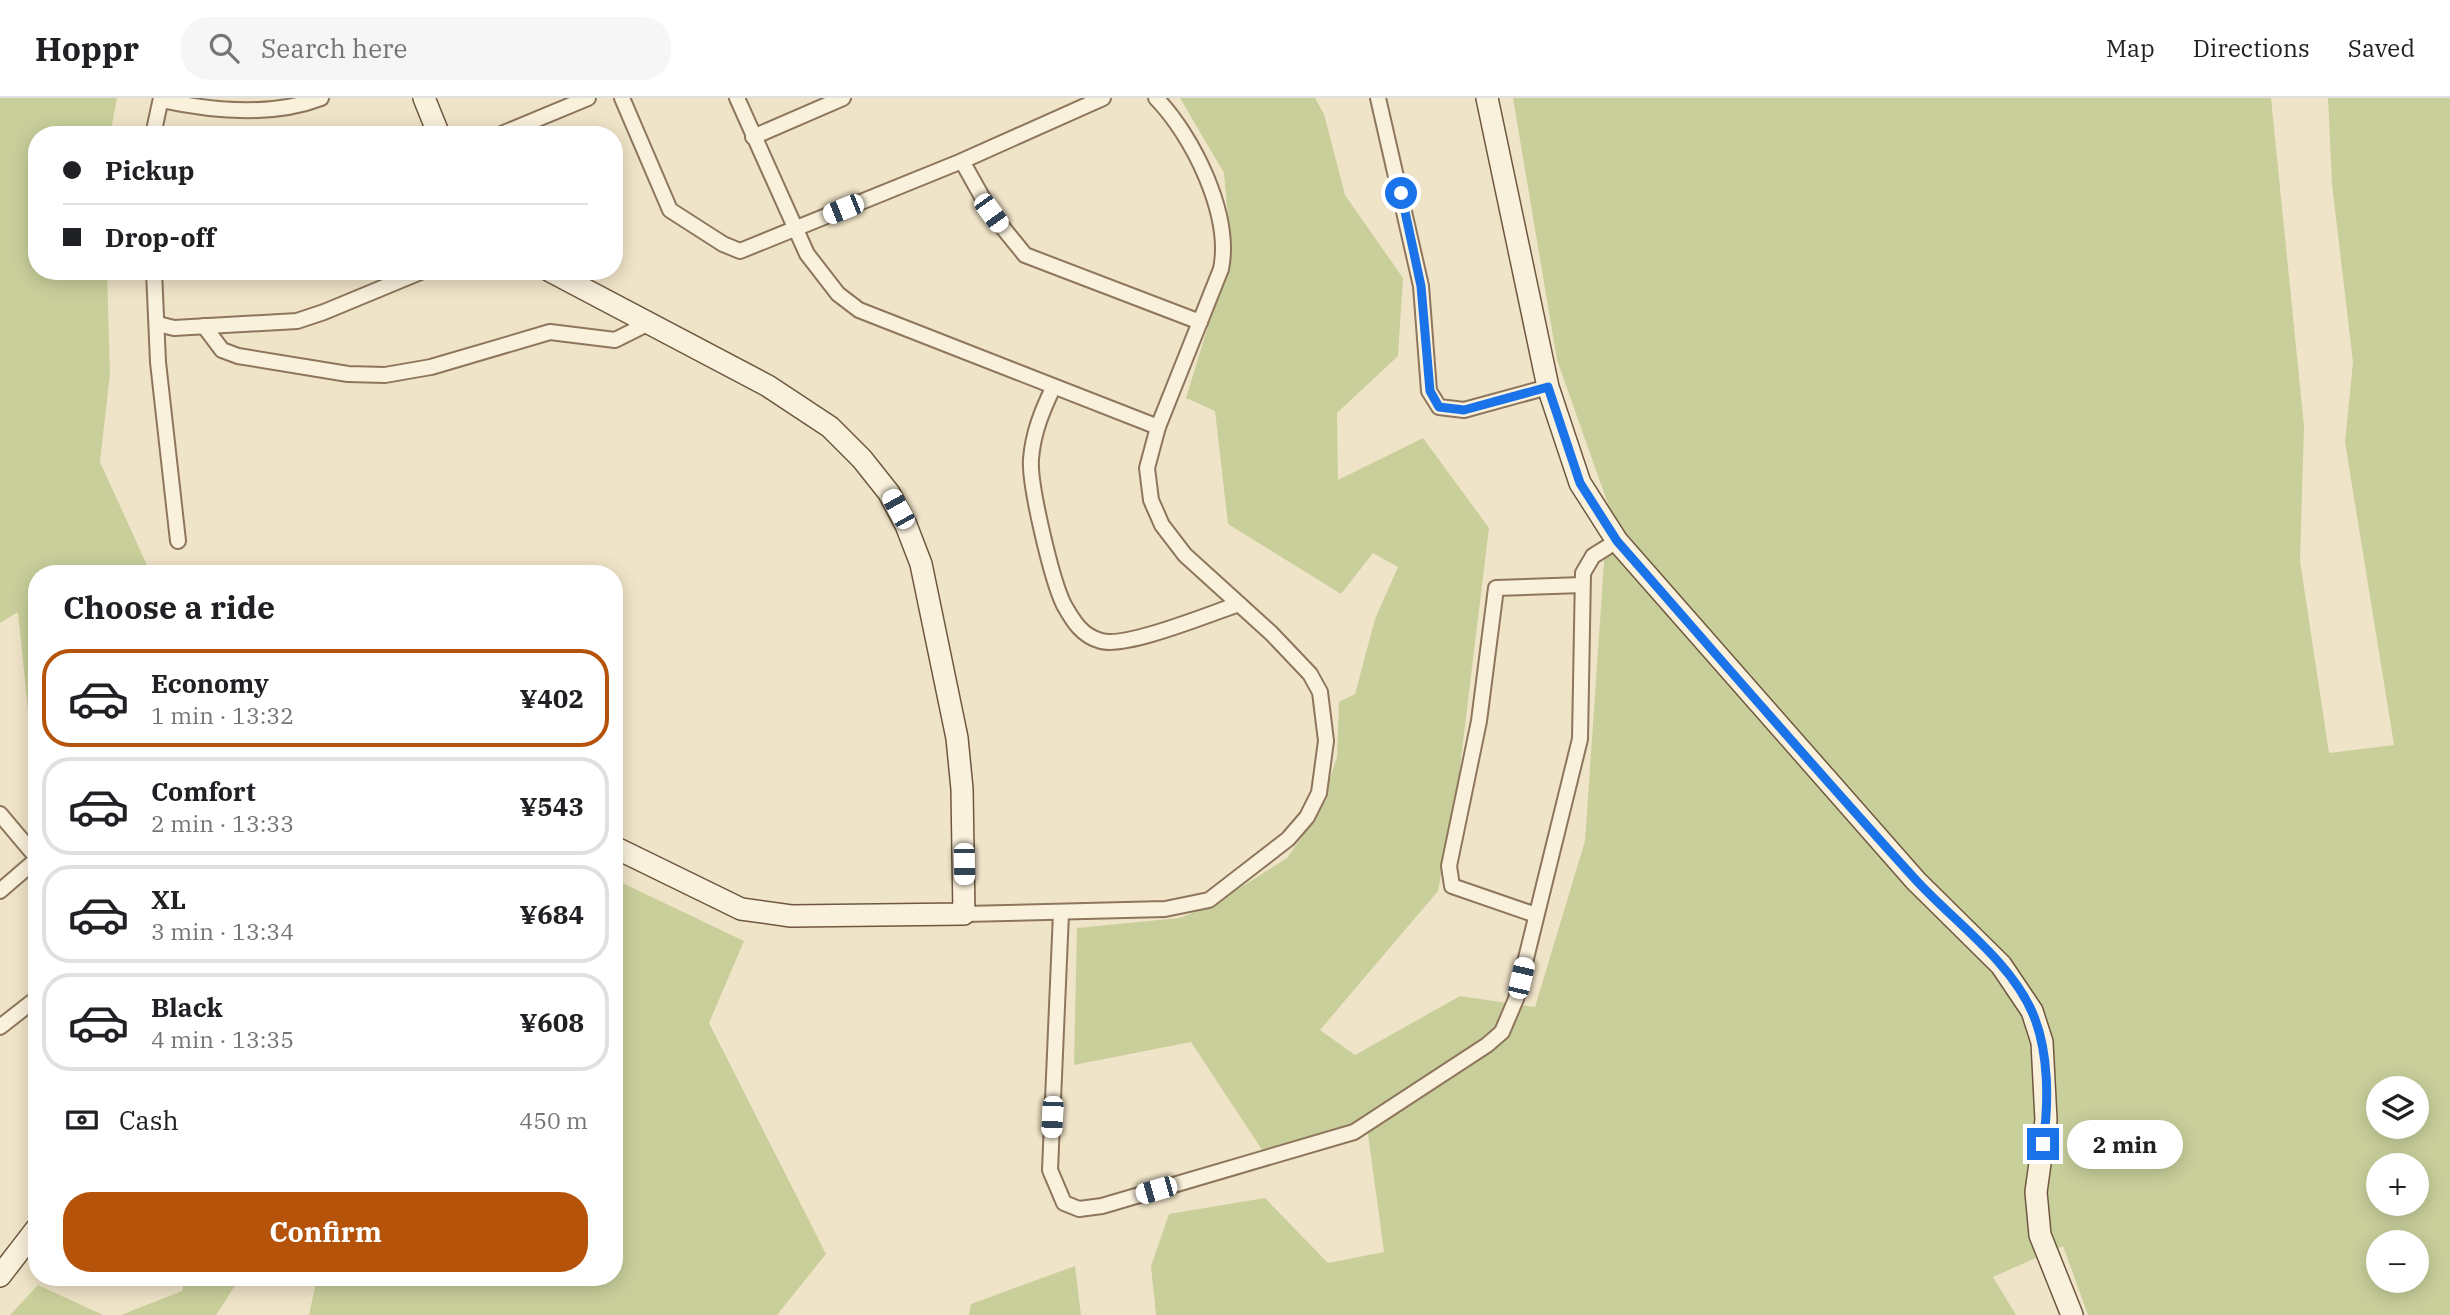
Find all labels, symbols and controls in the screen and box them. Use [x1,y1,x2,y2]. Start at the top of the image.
search box [181,17,671,80]
text: Hoppr [35,27,139,70]
icon: search [205,29,243,67]
text: Search here [261,31,408,65]
text: Map [2106,32,2155,64]
text: Directions [2193,32,2310,64]
text: Saved [2348,32,2415,64]
text: Pickup [105,153,195,187]
route start [1385,177,1417,209]
car [971,190,1012,236]
car [820,191,867,227]
text: Drop-off [105,220,216,254]
car [879,486,918,532]
text: Choose a ride [63,586,275,628]
text: Economy [151,666,269,700]
icon: car [67,667,130,730]
text: ¥402 [519,681,584,715]
text: 1 min · 13:32 [151,700,294,730]
text: Comfort [151,774,256,808]
icon: car [67,775,130,838]
text: ¥543 [519,789,584,823]
text: 2 min · 13:33 [151,808,294,838]
car [954,843,975,885]
text: XL [151,882,186,916]
icon: car [67,883,130,946]
text: ¥684 [519,897,584,931]
text: 3 min · 13:34 [151,916,294,946]
car [1507,955,1536,1001]
text: Black [151,990,223,1024]
icon: car [67,991,130,1054]
text: ¥608 [519,1005,584,1039]
text: 4 min · 13:35 [151,1024,294,1054]
map controls [2366,1076,2429,1293]
button: layers [2366,1076,2429,1139]
car [1041,1095,1064,1139]
icon: cash [63,1101,101,1139]
text: Cash [119,1103,179,1137]
text: 450 m [519,1105,588,1135]
callout: 2 min [2068,1119,2183,1168]
route end [2027,1128,2059,1160]
text: 2 min [2093,1129,2157,1159]
button: + [2366,1153,2429,1216]
car [1133,1174,1180,1206]
button: Confirm [63,1192,588,1272]
button: − [2366,1230,2429,1293]

